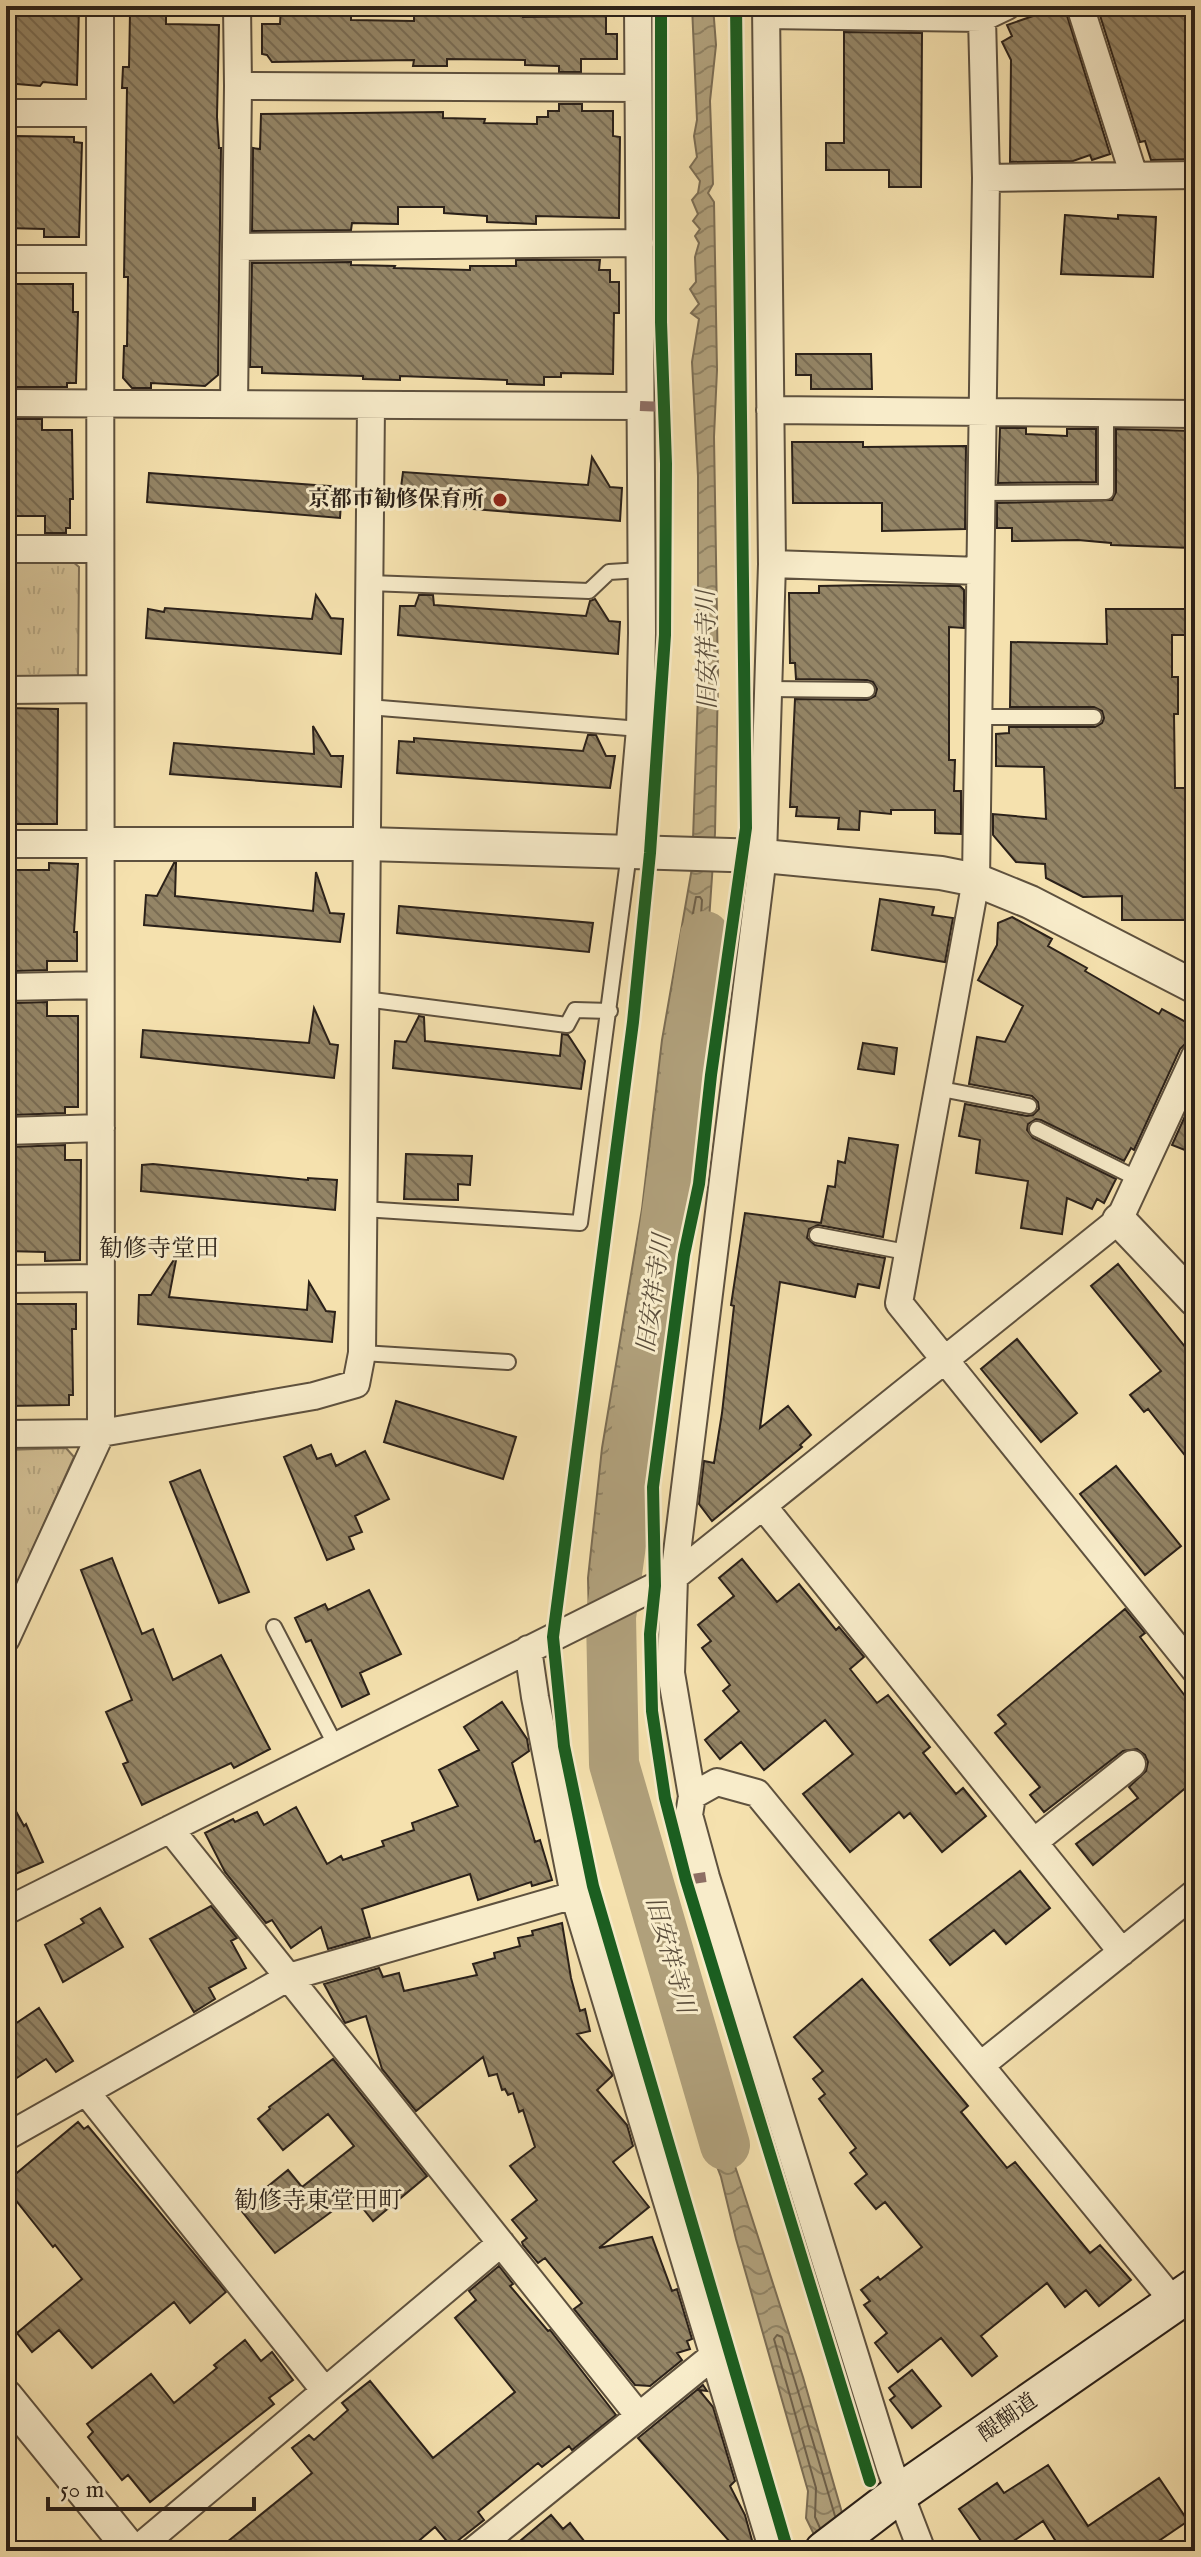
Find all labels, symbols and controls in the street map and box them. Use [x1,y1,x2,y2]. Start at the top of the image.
place label: 京都市勧修保育所 [308,486,484,514]
marker: 京都市勧修保育所 [491,491,509,509]
water label: 旧安祥寺川 [691,587,725,710]
water label: 旧安祥寺川 [631,1229,679,1356]
district label: 勧修寺堂田 [99,1234,219,1265]
water label: 旧安祥寺川 [638,1893,701,2020]
district label: 勧修寺東堂田町 [234,2186,402,2217]
street label: 醍醐道 [973,2388,1043,2448]
scale bar [48,2461,254,2511]
text: 50 m [60,2475,104,2506]

